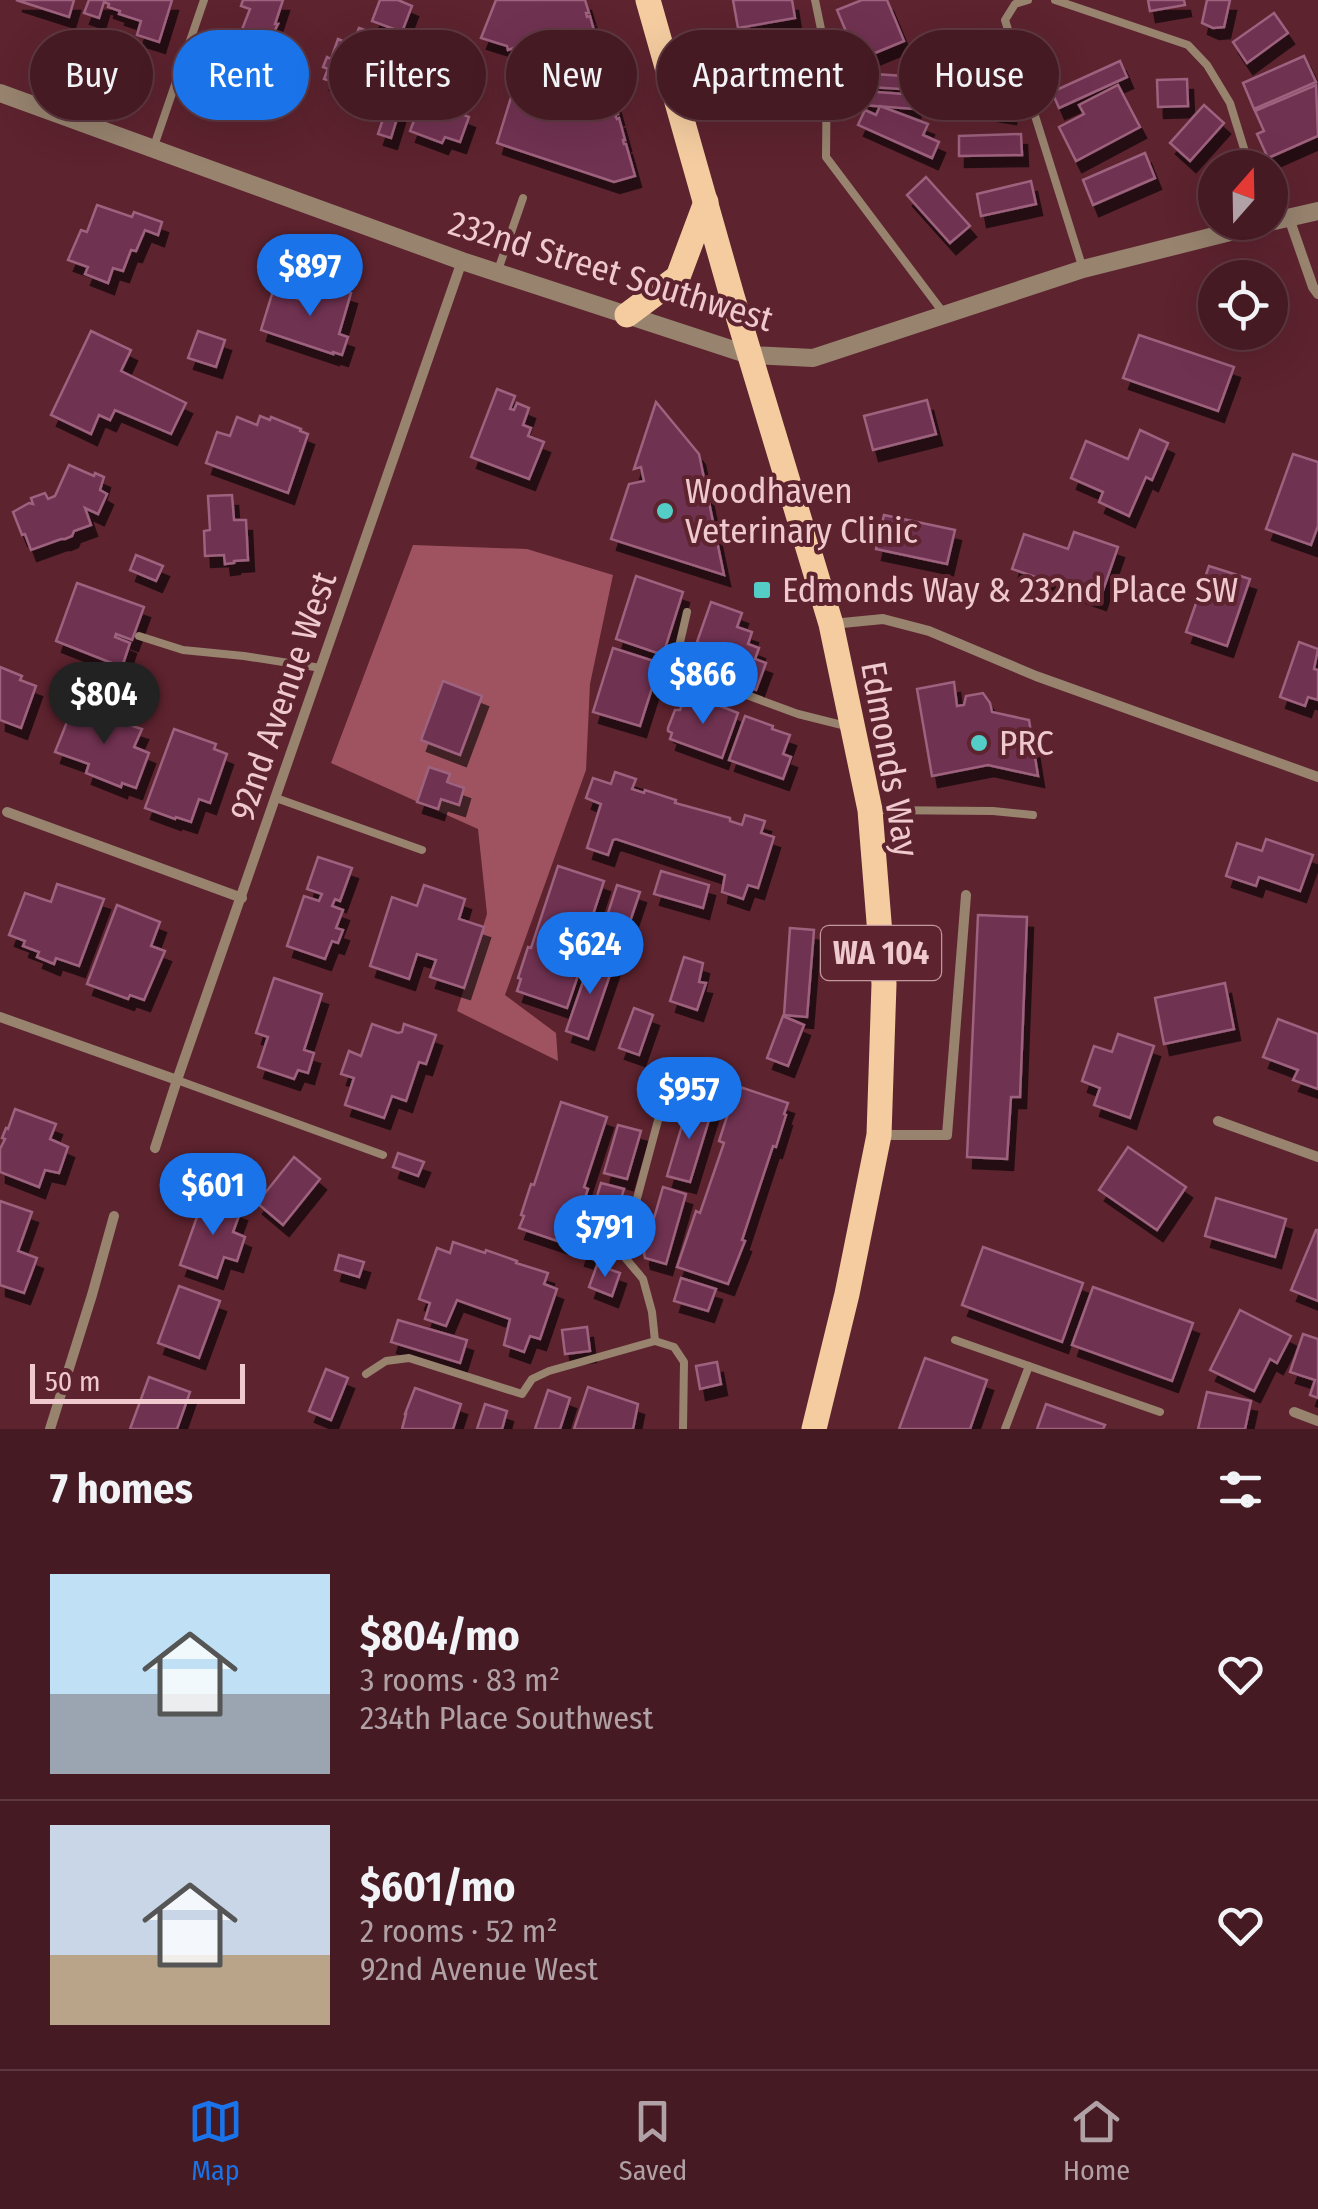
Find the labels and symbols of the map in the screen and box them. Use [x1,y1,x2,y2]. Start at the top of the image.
north arrow [1198,150,1288,240]
street label: 232nd Street Southwest [444,202,779,340]
pin: $897 [251,234,369,319]
place label: Woodhaven Veterinary Clinic [685,470,918,552]
marker: Woodhaven Veterinary Clinic [654,500,676,522]
street label: 92nd Avenue West [221,566,345,826]
place label: Edmonds Way & 232nd Place SW [782,569,1238,611]
marker: Edmonds Way & 232nd Place SW [751,579,773,601]
pin: $866 [644,642,762,727]
street label: Edmonds Way [852,658,928,860]
pin: $804 [45,662,163,747]
place label: PRC [999,722,1054,764]
marker: PRC [968,732,990,754]
pin: $624 [531,912,649,997]
road number: WA 104 [821,926,941,980]
pin: $957 [630,1057,748,1142]
pin: $601 [154,1153,272,1238]
pin: $791 [546,1195,664,1280]
scale bar [30,1359,245,1404]

